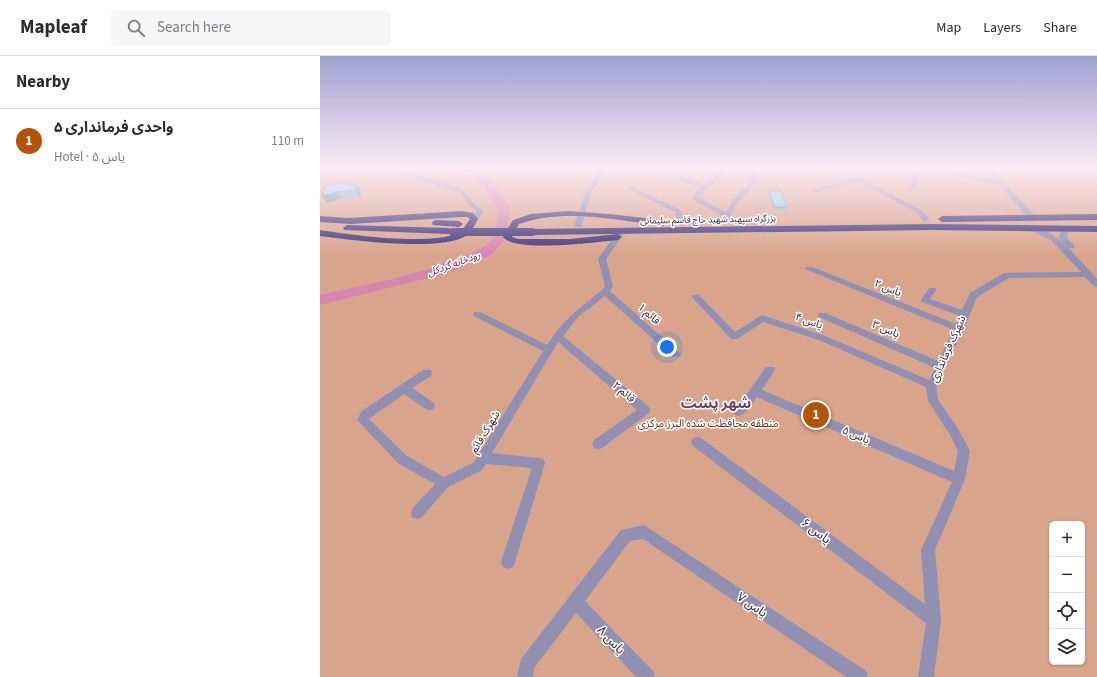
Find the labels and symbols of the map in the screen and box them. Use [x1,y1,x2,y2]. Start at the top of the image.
street label: بزرگراه سپهبد شهید حاج قاسم سلیمانی [640,212,776,228]
water label: رودخانه گردکل [426,248,483,280]
street label: یاس ۲ [872,276,904,300]
street label: قائم ۱ [634,300,664,329]
street label: یاس ۴ [793,309,825,333]
street label: شهرک فرمانداری [927,313,970,385]
street label: یاس ۳ [870,317,902,341]
your location [657,337,677,357]
street label: قائم ۲ [609,378,639,407]
district label: شهر پشت [681,393,751,414]
pin: 1 [803,400,829,430]
street label: شهرک قائم [466,408,505,457]
park label: منطقه محافظت شده البرز مرکزی [637,416,779,431]
street label: یاس ۵ [840,423,872,447]
street label: یاس ۶ [797,514,835,548]
street label: یاس ۷ [733,588,771,622]
street label: یاس ۸ [593,622,629,658]

